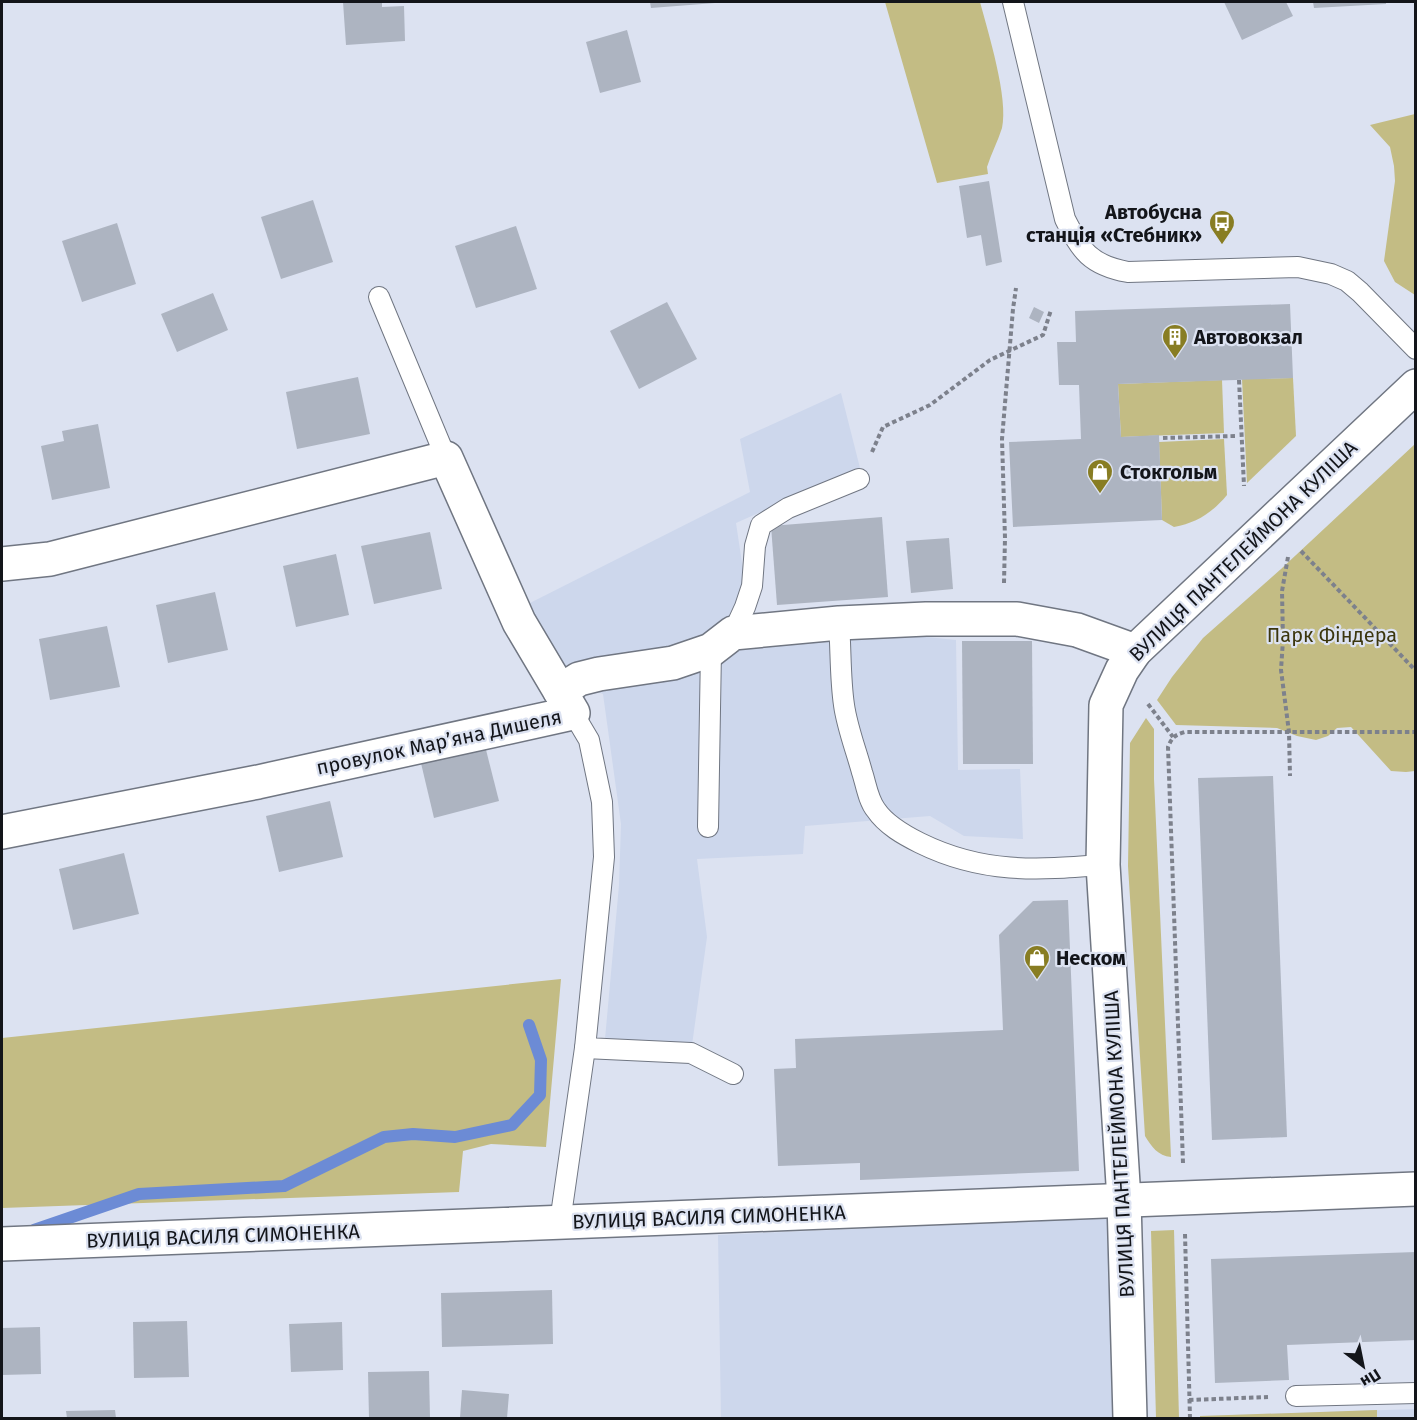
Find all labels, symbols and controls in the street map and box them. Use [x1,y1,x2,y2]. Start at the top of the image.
place label: Автобусна станція «Стебник» [1026,200,1202,247]
bus stop icon: Автобусна станція «Стебник» [1207,208,1237,246]
building icon: Автовокзал [1160,322,1190,360]
place label: Автовокзал [1193,325,1303,349]
street label: ВУЛИЦЯ ПАНТЕЛЕЙМОНА КУЛІША [1124,435,1362,666]
shop icon: Стокгольм [1085,457,1115,495]
place label: Стокгольм [1120,460,1217,484]
park label: Парк Фіндера [1267,623,1397,647]
street label: провулок Марʼяна Дишеля [314,704,564,780]
shop icon: Неском [1022,943,1052,981]
place label: Неском [1056,946,1126,970]
street label: ВУЛИЦЯ ПАНТЕЛЕЙМОНА КУЛІША [1099,989,1139,1298]
street label: ВУЛИЦЯ ВАСИЛЯ СИМОНЕНКА [572,1200,847,1234]
street label: ВУЛИЦЯ ВАСИЛЯ СИМОНЕНКА [86,1219,361,1253]
north arrow [1333,1336,1393,1396]
text: Пн [1357,1365,1384,1392]

